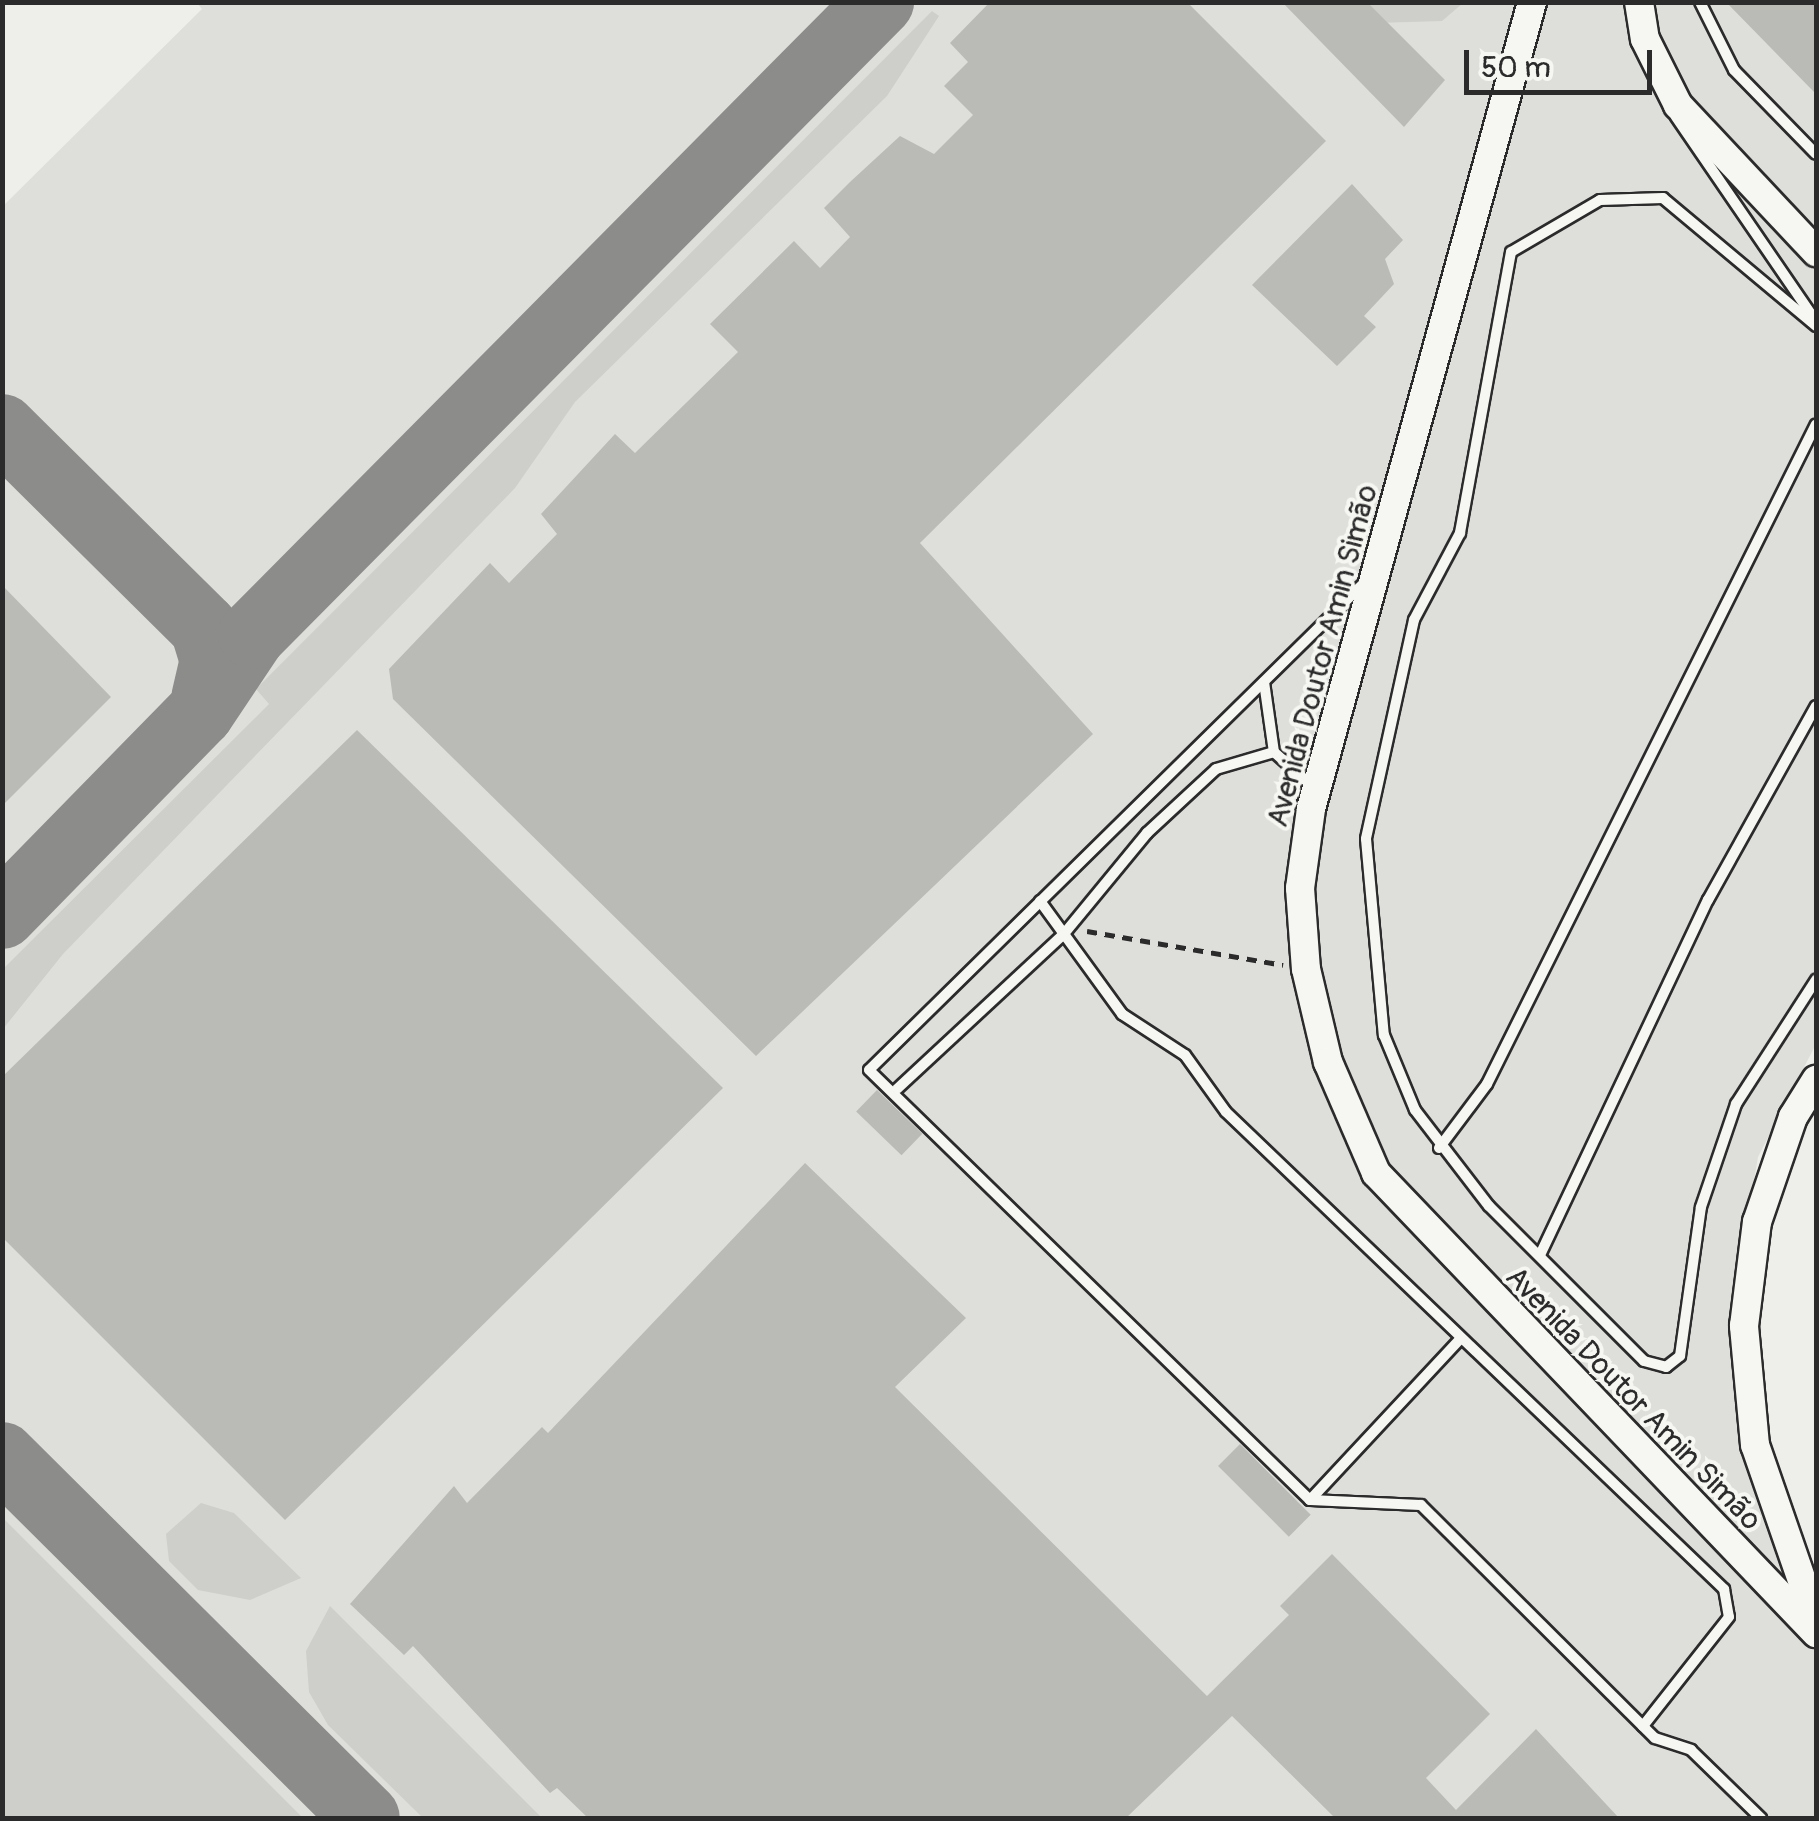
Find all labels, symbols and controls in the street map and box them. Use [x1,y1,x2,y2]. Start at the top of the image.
scale bar [1469,30,1656,92]
text: 50 m [1481,49,1551,86]
street label: Avenida Doutor Amin Simão [1260,481,1386,831]
street label: Avenida Doutor Amin Simão [1498,1260,1768,1538]

